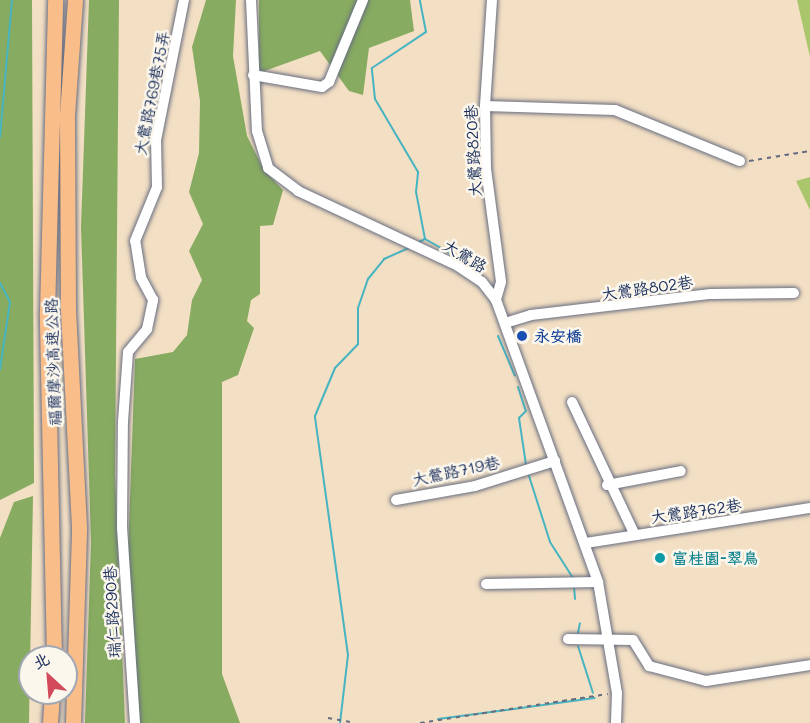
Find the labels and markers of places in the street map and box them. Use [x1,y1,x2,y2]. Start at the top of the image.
place label: 永安橋 [534,326,582,346]
marker: 永安橋 [515,329,529,343]
place label: 富桂園-翠鳥 [672,548,759,568]
marker: 富桂園-翠鳥 [653,551,667,565]

